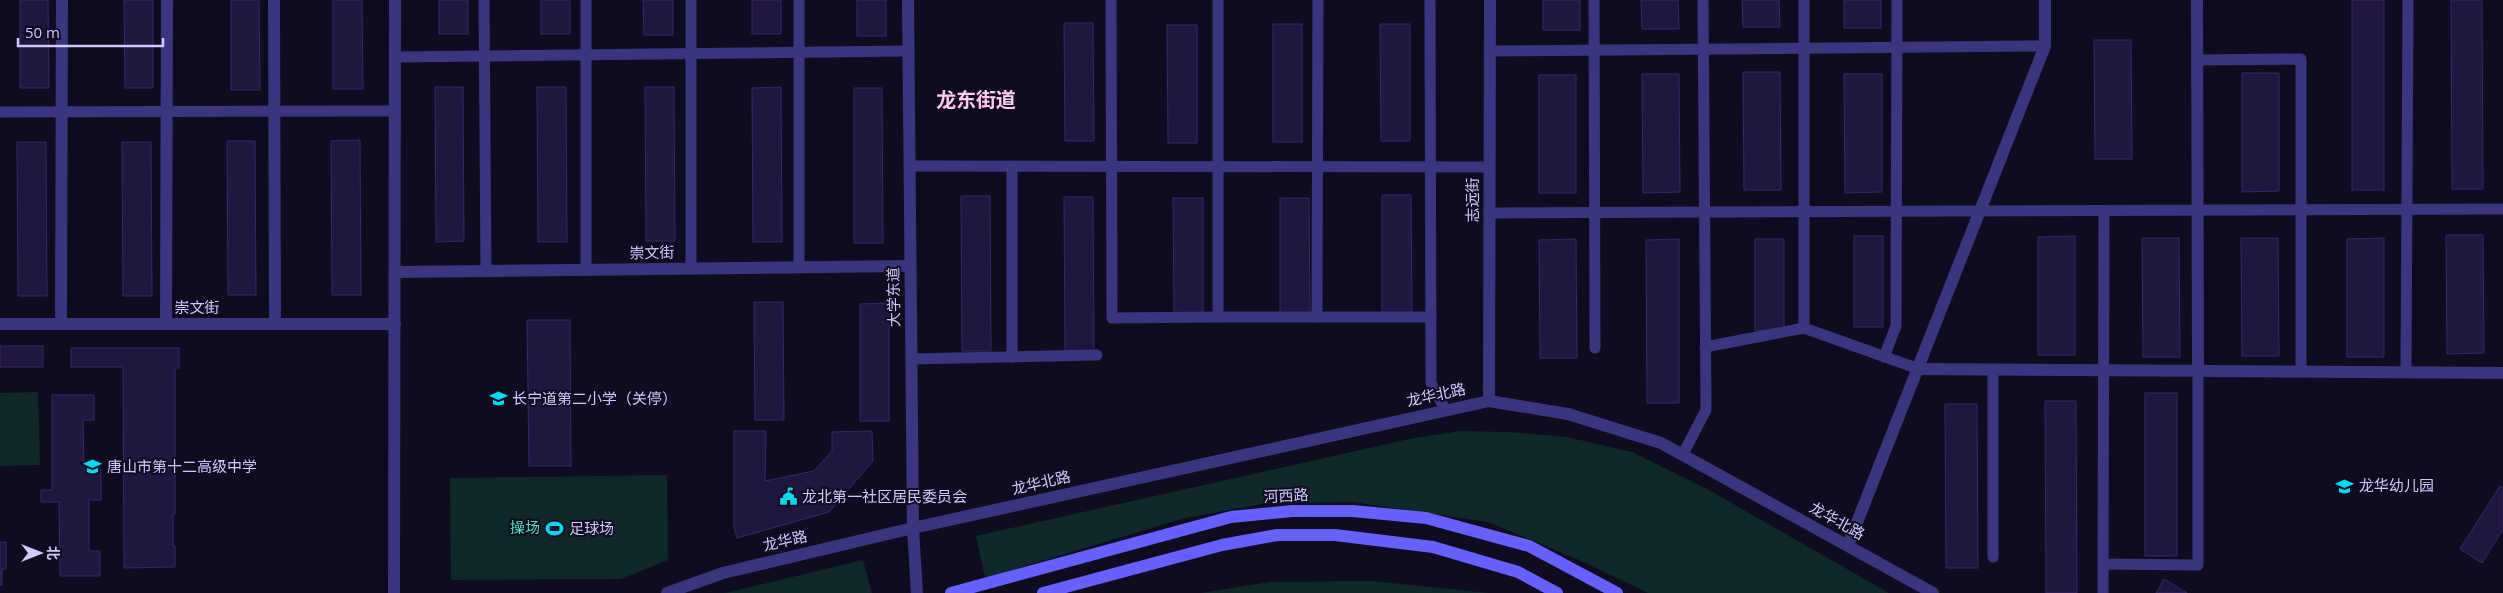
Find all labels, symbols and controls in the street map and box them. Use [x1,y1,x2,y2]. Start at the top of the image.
scale bar [18,15,162,47]
text: 50 m [25,22,60,42]
district label: 龙东街道 [936,86,1016,113]
street label: 志远街 [1462,177,1482,223]
street label: 崇文街 [629,242,675,262]
street label: 大学东道 [882,267,904,327]
street label: 崇文街 [174,297,220,317]
street label: 龙华北路 [1404,378,1467,410]
place label: 长宁道第二小学（关停） [512,388,677,408]
school or university icon: 长宁道第二小学（关停） [488,389,508,409]
place label: 唐山市第十二高级中学 [107,456,257,476]
school or university icon: 唐山市第十二高级中学 [83,457,103,477]
street label: 龙华北路 [1009,466,1072,499]
place label: 龙华幼儿园 [2359,475,2434,495]
school or university icon: 龙华幼儿园 [2335,476,2355,496]
street label: 河西路 [1263,484,1309,506]
place label: 龙北第一社区居民委员会 [802,486,967,506]
public building icon: 龙北第一社区居民委员会 [778,487,798,507]
street label: 龙华北路 [1806,497,1869,543]
park label: 操场 [510,517,540,537]
place label: 足球场 [569,518,614,538]
sports icon: 足球场 [545,519,565,539]
street label: 龙华路 [761,525,809,555]
north arrow [15,528,65,578]
text: 北 [44,546,63,560]

